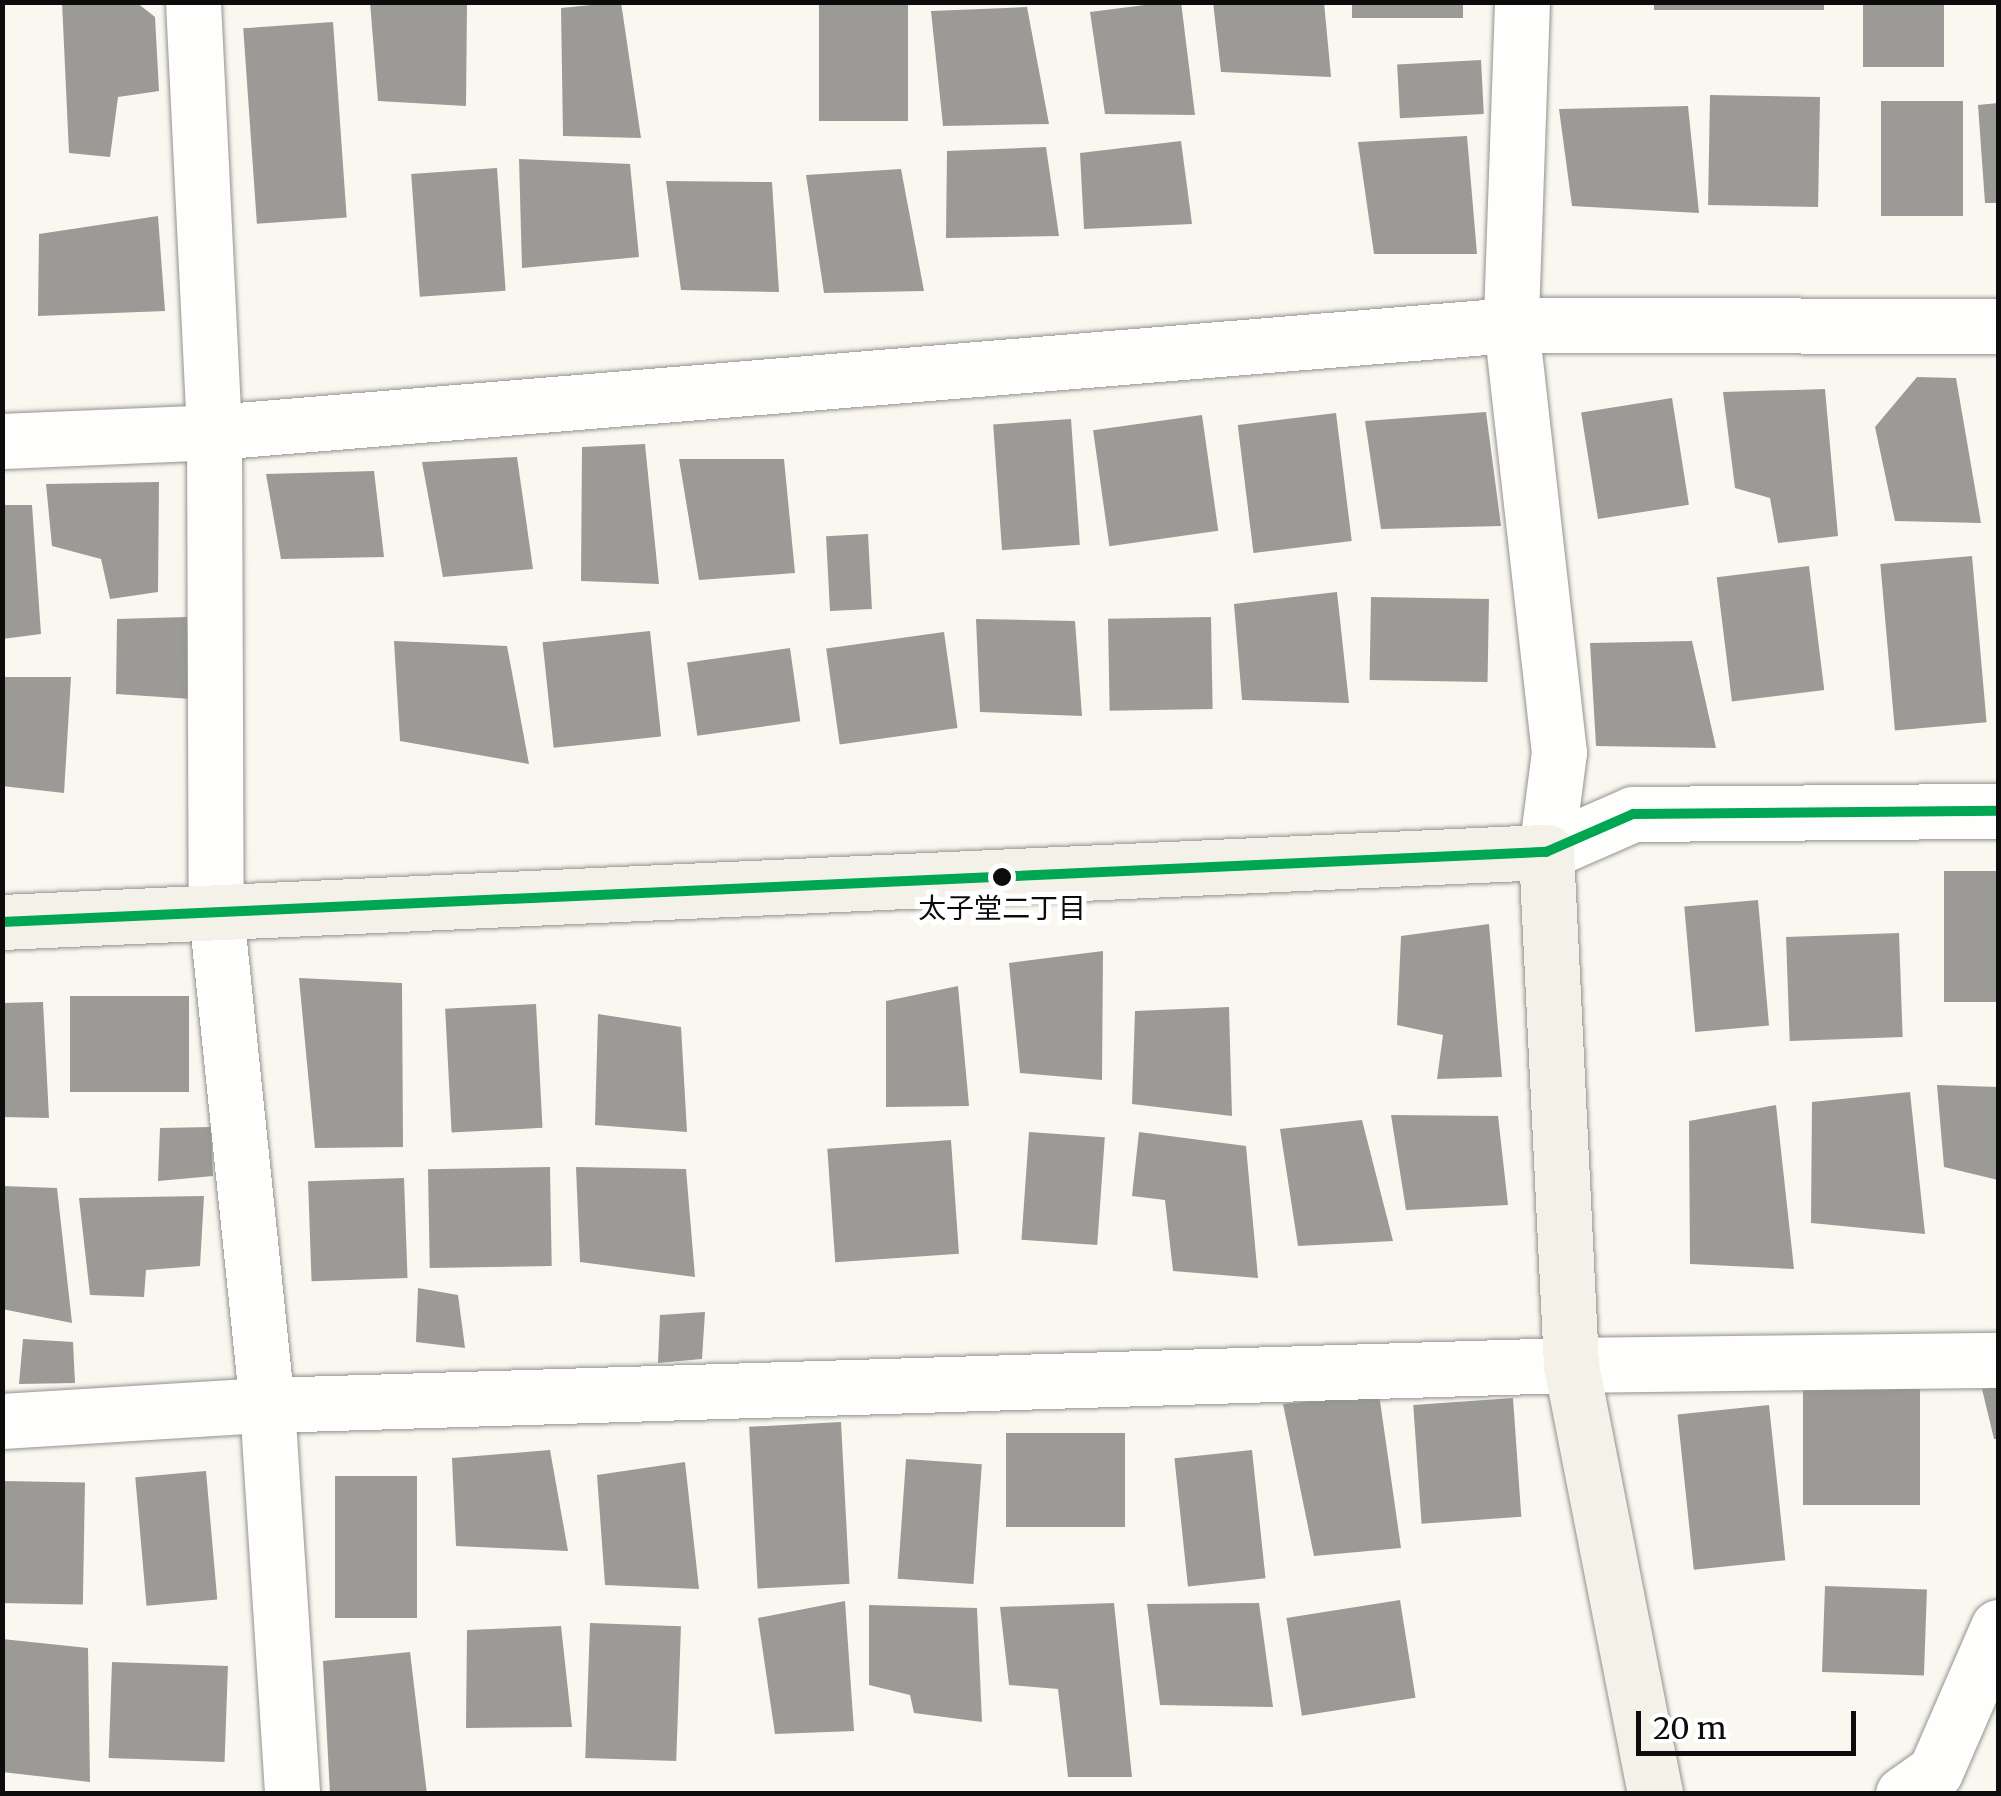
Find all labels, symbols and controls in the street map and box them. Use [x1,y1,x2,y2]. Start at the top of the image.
marker: 太子堂二丁目 [992,867,1012,887]
place label: 太子堂二丁目 [918,891,1086,925]
scale bar [1641,1691,1861,1753]
text: 20 m [1653,1709,1726,1747]

